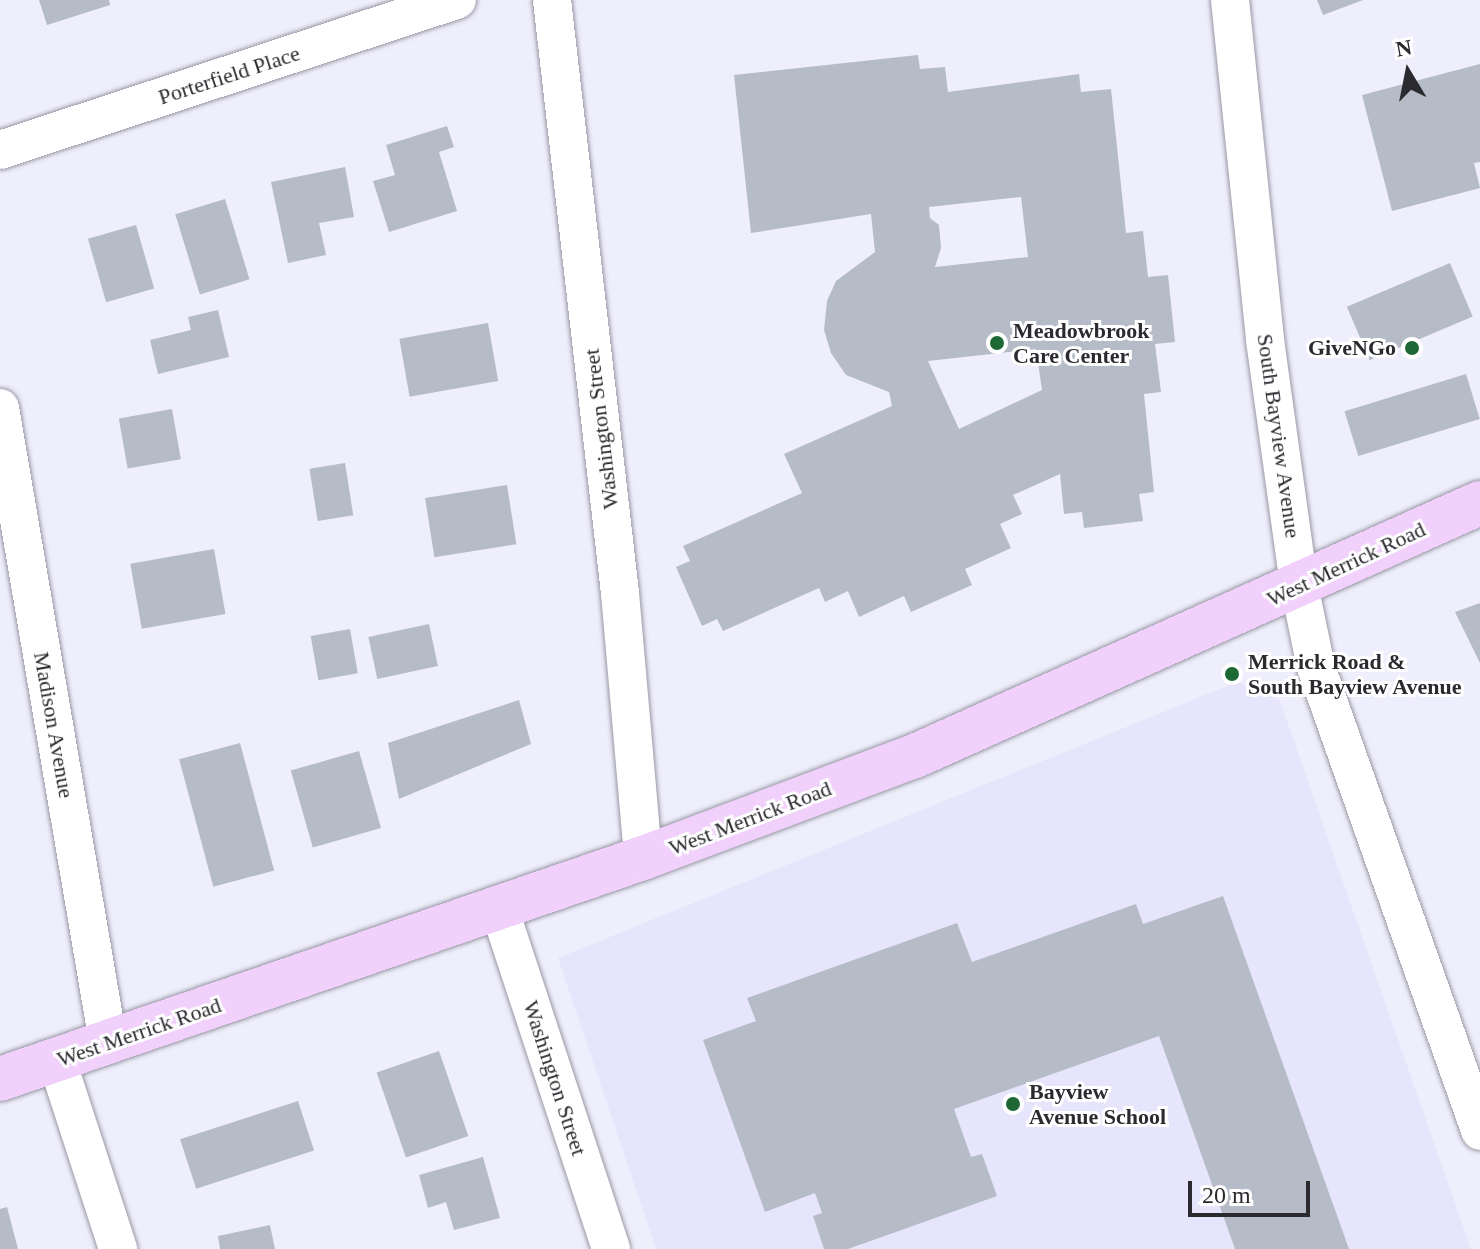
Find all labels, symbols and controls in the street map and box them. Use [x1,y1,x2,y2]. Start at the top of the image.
north arrow [1368,32,1448,112]
text: N [1394,34,1414,62]
street label: Porterfield Place [155,40,303,110]
place label: Meadowbrook Care Center [1013,317,1149,368]
street label: South Bayview Avenue [1252,332,1306,540]
marker: Meadowbrook Care Center [988,334,1006,352]
place label: GiveNGo [1308,335,1396,361]
marker: GiveNGo [1403,339,1421,357]
street label: Washington Street [578,347,624,511]
street label: West Merrick Road [1263,516,1429,612]
place label: Merrick Road & South Bayview Avenue [1248,648,1463,700]
street label: Madison Avenue [28,649,80,801]
marker: Merrick Road & South Bayview Avenue [1223,665,1241,683]
street label: West Merrick Road [665,775,835,861]
street label: West Merrick Road [54,992,224,1072]
street label: Washington Street [518,997,592,1159]
place label: Bayview Avenue School [1029,1078,1166,1130]
marker: Bayview Avenue School [1004,1095,1022,1113]
scale bar [1192,1165,1314,1215]
text: 20 m [1202,1182,1251,1208]

